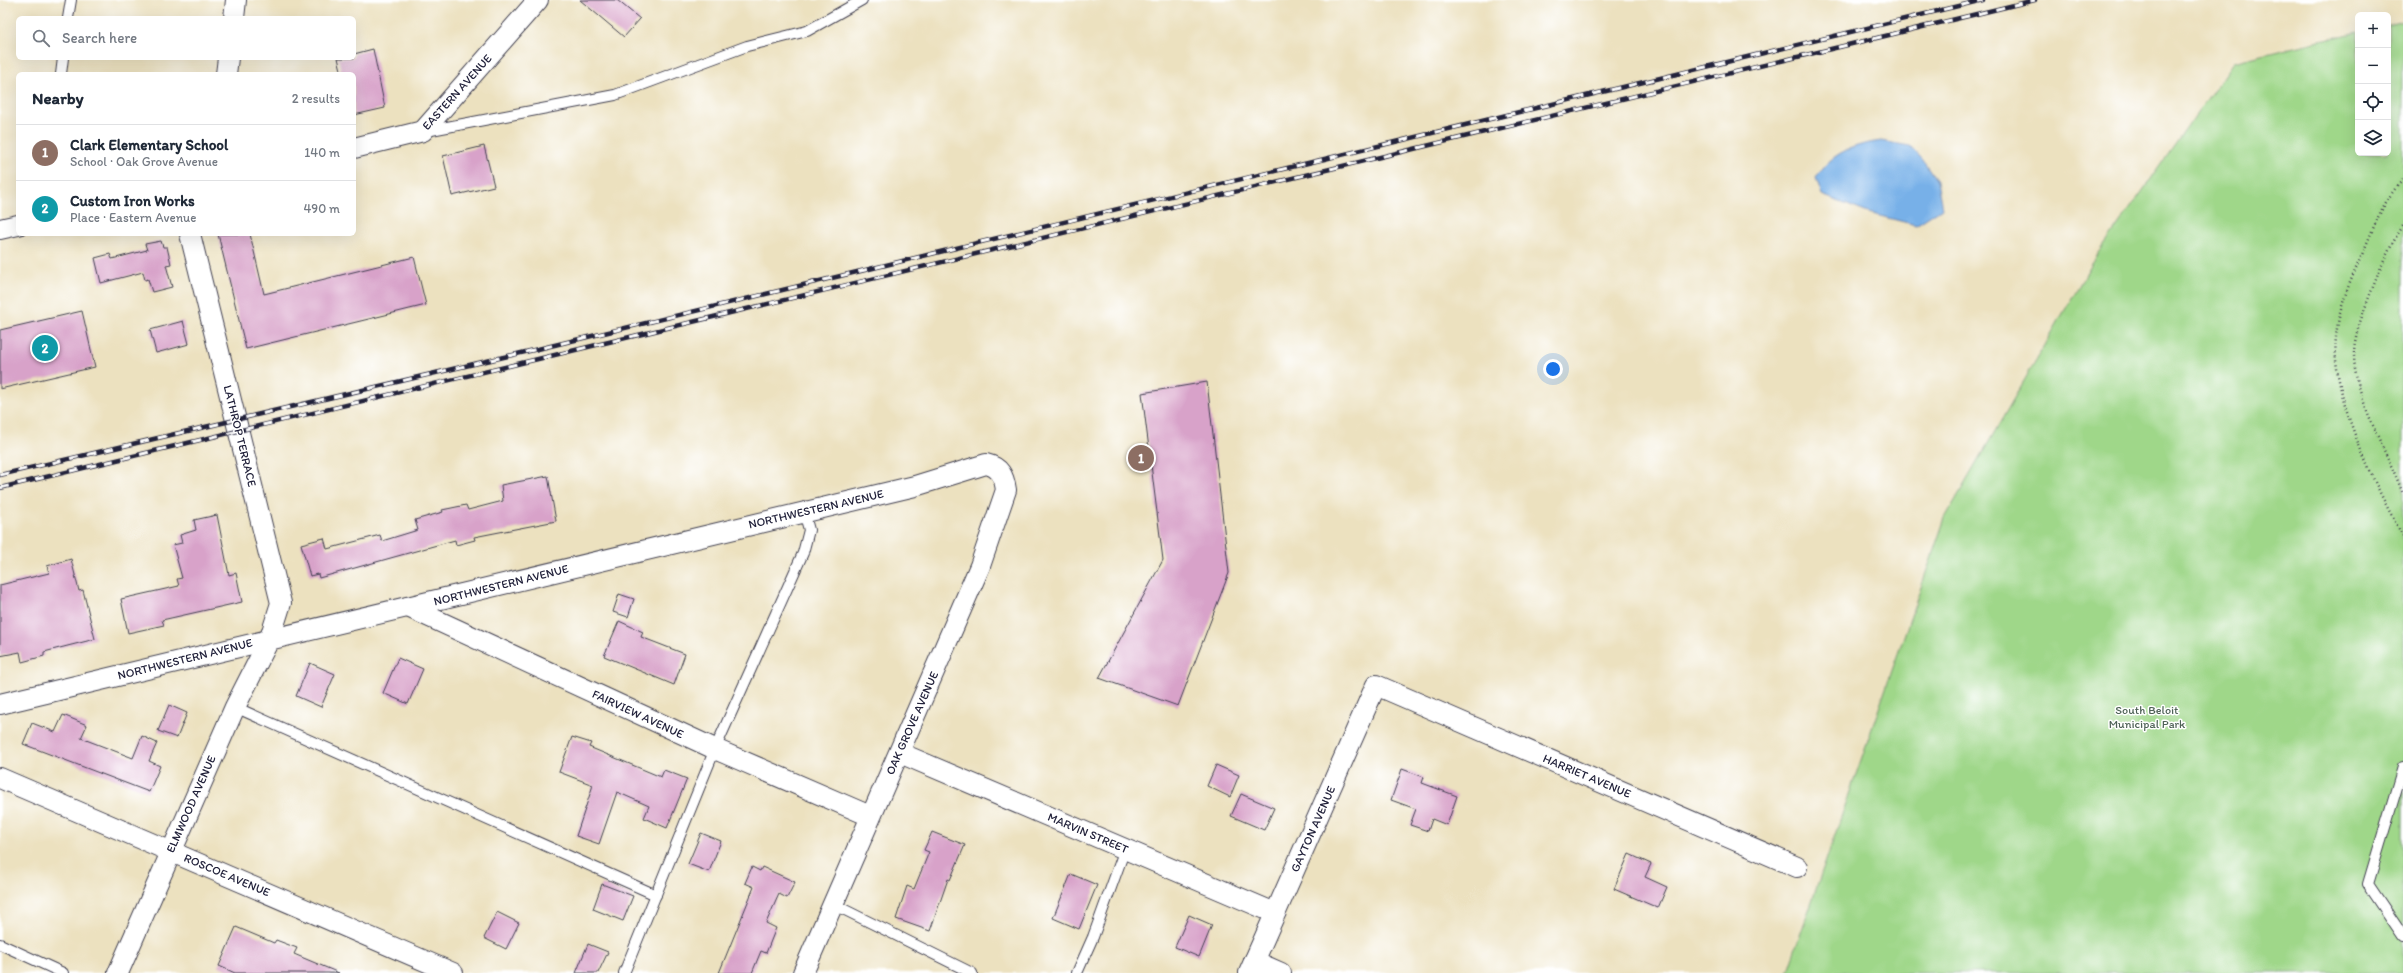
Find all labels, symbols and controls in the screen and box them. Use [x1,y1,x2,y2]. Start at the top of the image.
map controls [2355,12,2391,156]
button: + [2355,12,2391,48]
search box [16,16,356,60]
icon: search [30,27,52,49]
text: Search here [62,29,137,47]
button: − [2355,48,2391,84]
street label: EASTERN AVENUE [419,51,495,133]
button: locate [2355,84,2391,120]
text: Nearby [32,88,84,108]
text: 2 results [292,91,340,106]
button: layers [2355,120,2391,156]
text: Clark Elementary School [70,136,228,154]
text: 1 [42,145,48,160]
text: 140 m [304,145,340,160]
text: School · Oak Grove Avenue [70,154,218,169]
text: Custom Iron Works [70,192,195,210]
text: 2 [42,201,48,216]
text: 490 m [304,201,340,216]
text: Place · Eastern Avenue [70,210,196,225]
pin: 2 [32,333,58,363]
your location [1543,359,1563,379]
street label: LATHROP TERRACE [221,384,259,489]
pin: 1 [1128,443,1154,473]
street label: NORTHWESTERN AVENUE [747,487,885,531]
street label: NORTHWESTERN AVENUE [432,561,570,609]
street label: NORTHWESTERN AVENUE [116,635,254,683]
street label: OAK GROVE AVENUE [883,669,941,777]
street label: FAIRVIEW AVENUE [590,687,686,741]
park label: South Beloit Municipal Park [2109,703,2186,731]
street label: HARRIET AVENUE [1541,751,1633,801]
street label: ELMWOOD AVENUE [163,753,219,855]
street label: GAYTON AVENUE [1288,783,1338,874]
street label: MARVIN STREET [1046,810,1131,856]
street label: ROSCOE AVENUE [182,851,272,900]

